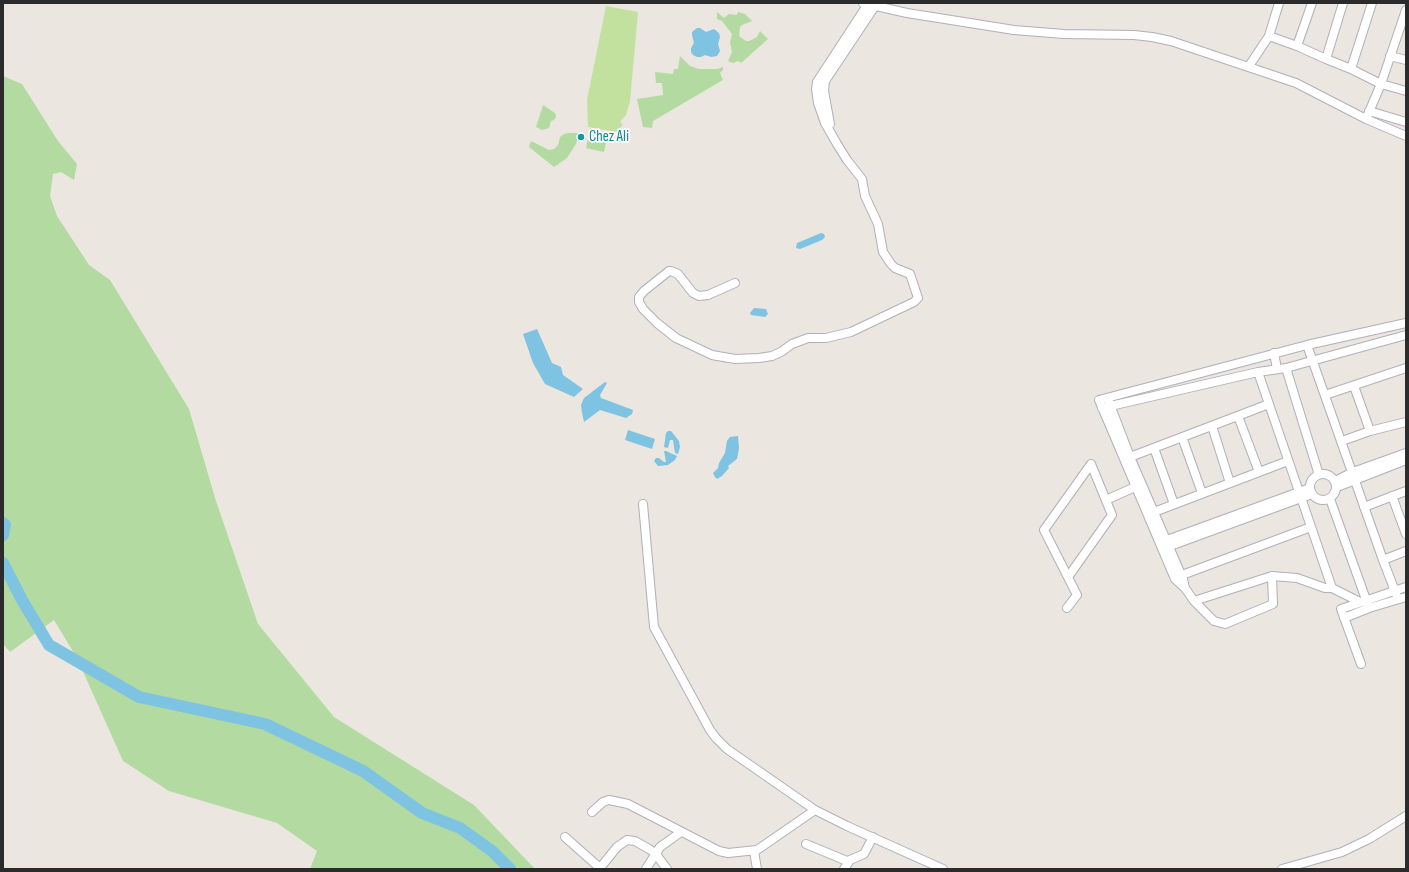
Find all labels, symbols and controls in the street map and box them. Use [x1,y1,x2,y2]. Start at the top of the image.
place label: Chez Ali [589,128,629,146]
marker: Chez Ali [576,132,586,142]

